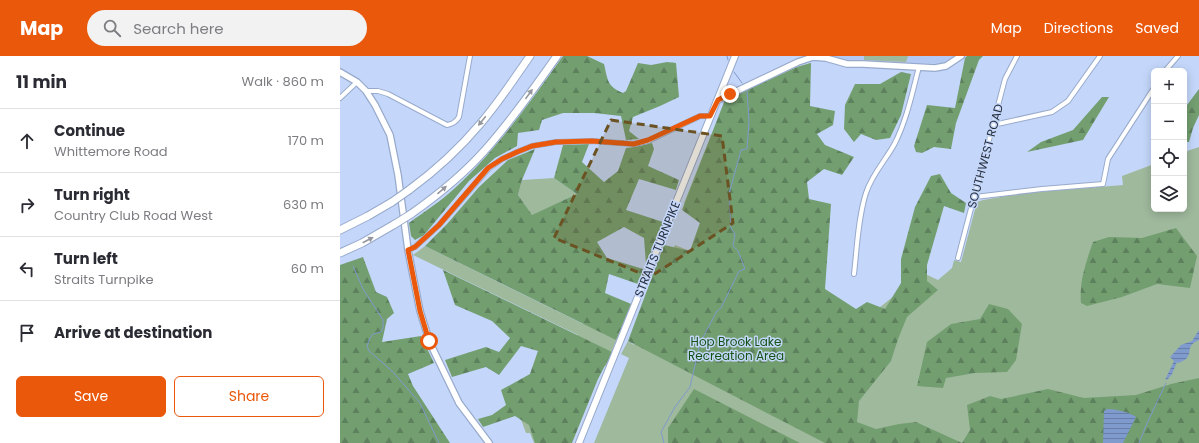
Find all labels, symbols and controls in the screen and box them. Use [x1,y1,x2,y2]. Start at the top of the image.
search box [87,10,367,46]
text: Map [20,15,63,42]
icon: search [101,17,123,39]
text: Search here [133,18,224,39]
text: Map [991,18,1022,38]
text: Directions [1044,18,1113,38]
text: Saved [1135,18,1179,38]
map controls [1151,68,1187,212]
button: + [1151,68,1187,104]
text: 11 min [16,70,67,94]
text: Walk · 860 m [241,72,324,91]
route end [721,85,739,103]
one-way arrow [525,89,533,99]
street label: SOUTHWEST ROAD [963,102,1007,210]
button: − [1151,104,1187,140]
one-way arrow [478,116,487,126]
text: Continue [54,120,125,141]
icon: ahead [16,130,38,152]
text: 170 m [288,131,324,150]
button: locate [1151,140,1187,176]
text: Whittemore Road [54,142,168,161]
button: layers [1151,176,1187,212]
text: Turn right [54,184,130,205]
one-way arrow [437,186,448,195]
icon: right [16,194,38,216]
text: 630 m [283,195,324,214]
street label: STRAITS TURNPIKE [630,198,684,300]
text: Country Club Road West [54,206,213,225]
one-way arrow [362,236,374,243]
text: Turn left [54,248,118,269]
icon: left [16,258,38,280]
text: 60 m [291,259,324,278]
text: Straits Turnpike [54,270,153,289]
icon: arrive [16,322,38,344]
text: Arrive at destination [54,322,212,343]
route start [420,332,438,350]
park label: Hop Brook Lake Recreation Area [688,333,784,364]
button: Save [16,376,166,417]
button: Share [174,376,324,417]

